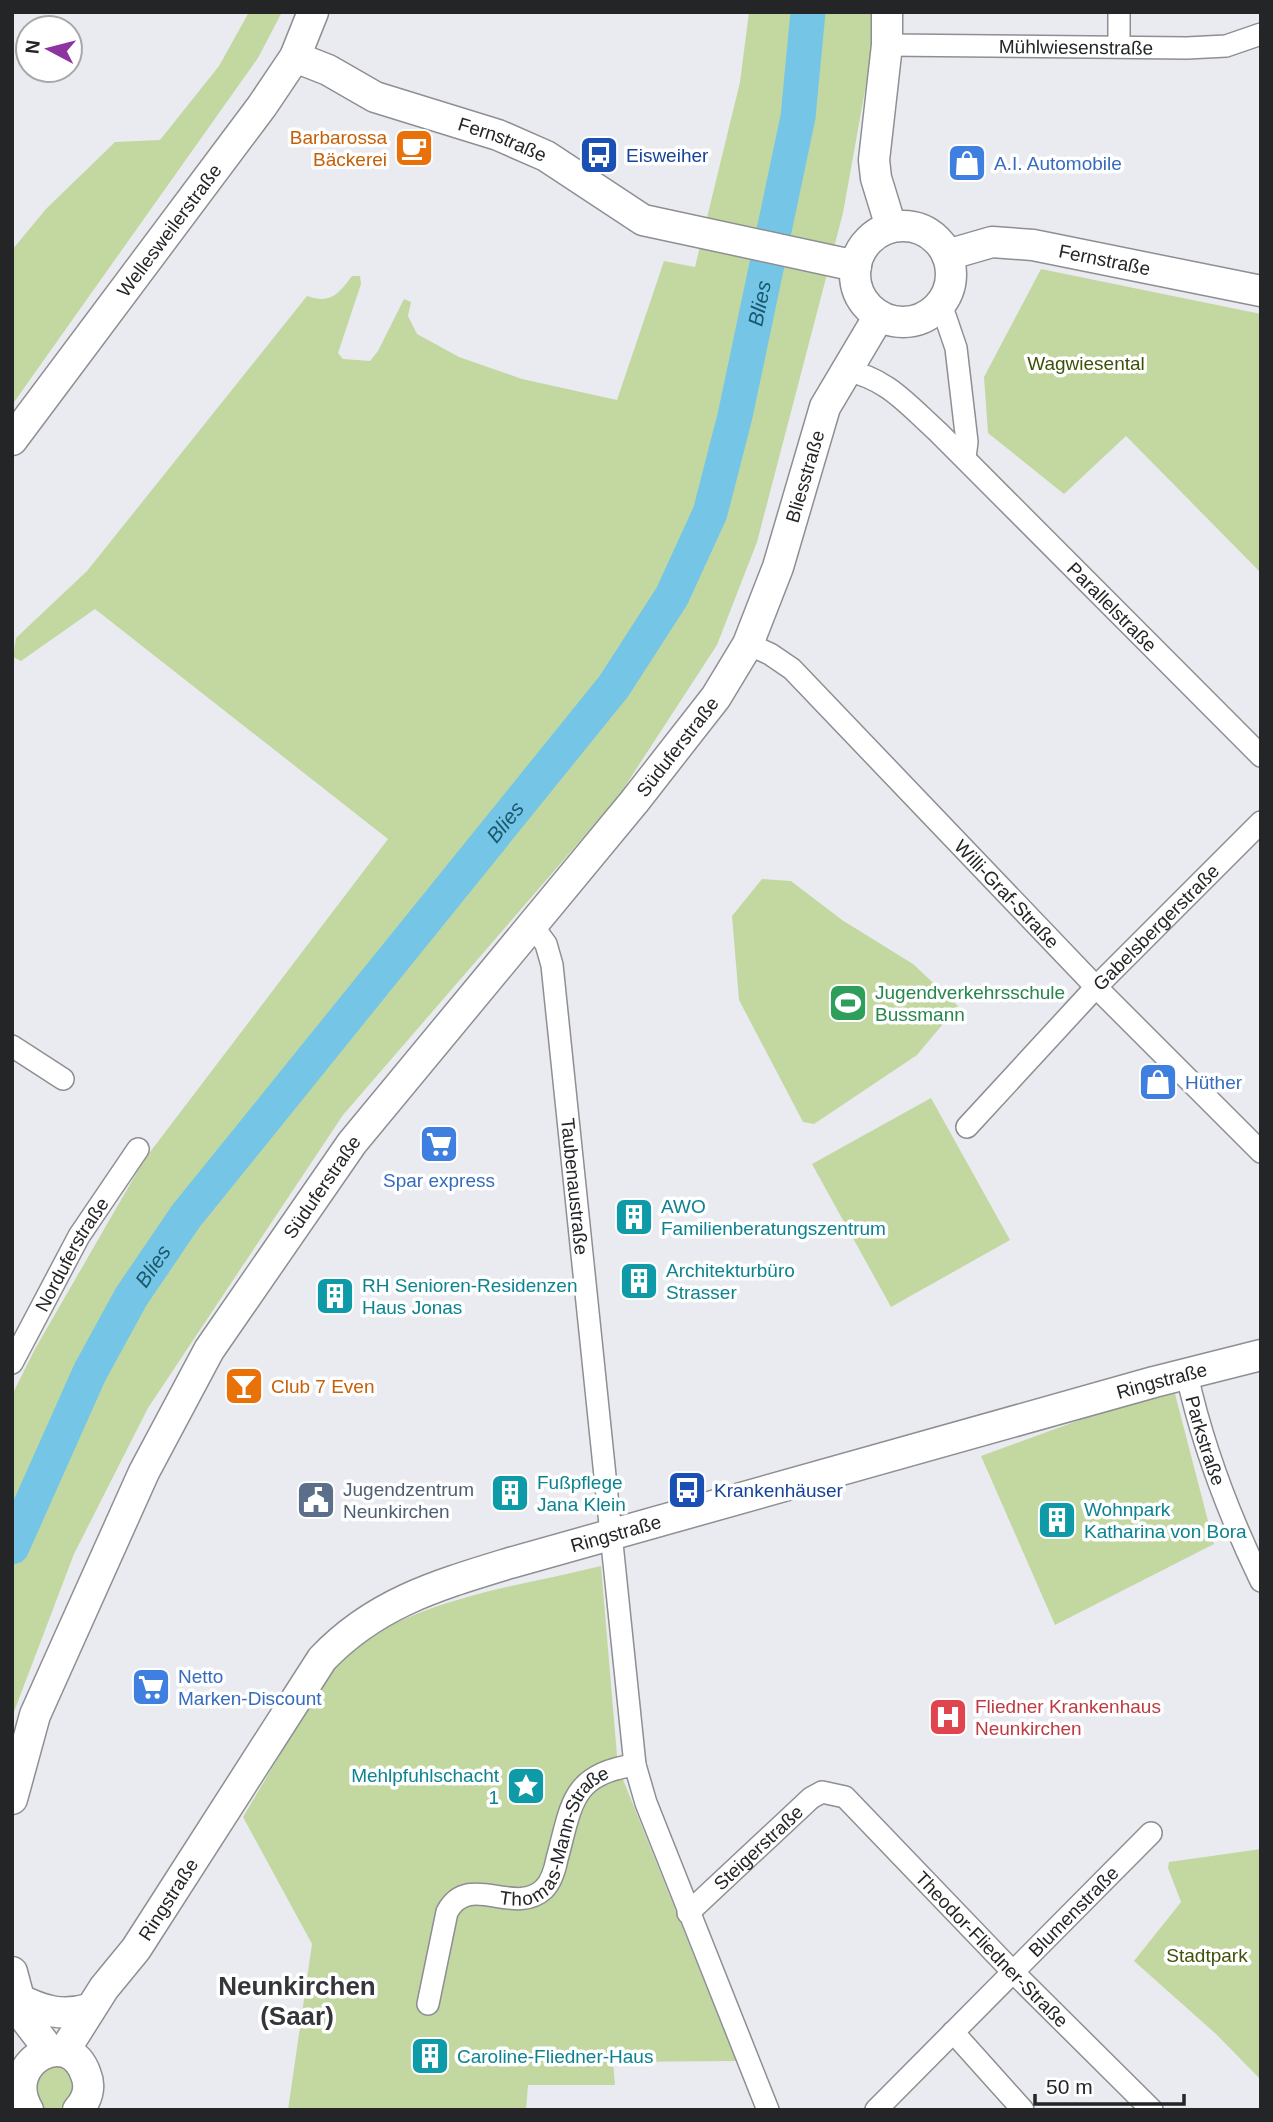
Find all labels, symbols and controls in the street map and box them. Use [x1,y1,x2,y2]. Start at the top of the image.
north arrow [14,14,84,84]
street label: Mühlwiesenstraße [999,36,1153,58]
text: N [21,39,44,55]
street label: Fernstraße [456,113,550,165]
place label: Barbarossa Bäckerei [290,127,387,170]
cafe icon: Barbarossa Bäckerei [393,127,435,169]
bus stop icon: Eisweiher [578,134,620,176]
shop icon: A.I. Automobile [946,142,988,184]
place label: Eisweiher [626,145,709,166]
place label: A.I. Automobile [994,153,1122,174]
street label: Wellesweilerstraße [113,160,225,301]
street label: Fernstraße [1057,240,1152,279]
water label: Blies [743,278,775,328]
park label: Wagwiesental [1027,353,1145,374]
street label: Bliesstraße [781,428,828,525]
street label: Parallelstraße [1063,558,1161,656]
street label: Süduferstraße [632,693,723,801]
water label: Blies [481,796,528,846]
street label: Willi-Graf-Straße [951,836,1064,952]
street label: Gabelsbergerstraße [1089,860,1223,994]
sports icon: Jugendverkehrsschule Bussmann [827,982,869,1024]
place label: Jugendverkehrsschule Bussmann [875,982,1065,1025]
shop icon: Hüther [1137,1061,1179,1103]
place label: Hüther [1185,1072,1243,1093]
street label: Taubenaustraße [557,1117,593,1256]
supermarket icon: Spar express [418,1123,460,1165]
street label: Süduferstraße [279,1131,365,1242]
place label: Spar express [383,1170,495,1191]
street label: Norduferstraße [31,1193,113,1315]
building icon: AWO Familienberatungszentrum [613,1196,655,1238]
place label: AWO Familienberatungszentrum [661,1196,886,1239]
water label: Blies [130,1240,175,1291]
building icon: Architekturbüro Strasser [618,1260,660,1302]
place label: Architekturbüro Strasser [666,1260,795,1303]
building icon: RH Senioren-Residenzen Haus Jonas [314,1275,356,1317]
place label: RH Senioren-Residenzen Haus Jonas [362,1275,577,1318]
street label: Ringstraße [1114,1359,1209,1403]
bar icon: Club 7 Even [223,1365,265,1407]
place label: Club 7 Even [271,1376,375,1397]
street label: Parkstraße [1182,1393,1229,1488]
bus stop icon: Krankenhäuser [666,1469,708,1511]
building icon: Fußpflege Jana Klein [489,1472,531,1514]
place label: Fußpflege Jana Klein [537,1472,626,1515]
public building icon: Jugendzentrum Neunkirchen [295,1479,337,1521]
place label: Jugendzentrum Neunkirchen [343,1479,474,1522]
place label: Krankenhäuser [714,1480,844,1501]
building icon: Wohnpark Katharina von Bora [1036,1499,1078,1541]
place label: Wohnpark Katharina von Bora [1084,1499,1247,1542]
street label: Ringstraße [568,1511,663,1556]
supermarket icon: Netto Marken-Discount [130,1666,172,1708]
place label: Netto Marken-Discount [178,1666,322,1709]
hospital icon: Fliedner Krankenhaus Neunkirchen [927,1696,969,1738]
place label: Fliedner Krankenhaus Neunkirchen [975,1696,1161,1739]
street label: Thomas-Mann-Straße [498,1762,612,1909]
place label: Mehlpfuhlschacht 1 [351,1765,500,1808]
place icon: Mehlpfuhlschacht 1 [505,1765,547,1807]
street label: Steigerstraße [709,1801,807,1894]
street label: Ringstraße [134,1854,202,1944]
street label: Blumenstraße [1024,1862,1122,1961]
street label: Theodor-Fliedner-Straße [911,1867,1073,2031]
park label: Stadtpark [1166,1945,1248,1966]
district label: Neunkirchen (Saar) [218,1971,376,2031]
building icon: Caroline-Fliedner-Haus [409,2035,451,2077]
place label: Caroline-Fliedner-Haus [457,2046,653,2067]
scale bar [1035,2062,1184,2106]
text: 50 m [1046,2075,1093,2098]

